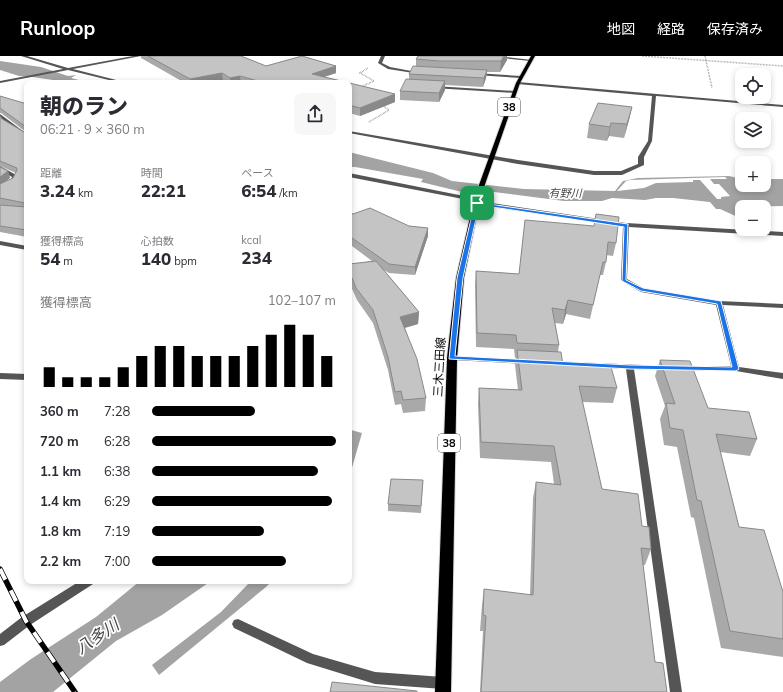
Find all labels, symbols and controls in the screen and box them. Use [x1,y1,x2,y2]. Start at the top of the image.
text: Runloop [20,16,95,40]
text: 地図 [607,20,635,38]
text: 経路 [657,20,685,38]
text: 保存済み [707,20,763,38]
map controls [735,68,771,236]
button: locate [735,68,771,104]
text: 朝のラン [40,92,128,120]
button: share [294,93,336,135]
road number: 38 [498,98,520,116]
button: layers [735,112,771,148]
text: 06:21 · 9 × 360 m [40,121,145,137]
button: + [735,156,771,192]
text: 距離 [40,166,62,180]
text: 時間 [141,166,163,180]
text: ペース [241,166,274,180]
text: 3.24 [40,180,75,201]
text: 22:21 [141,180,186,201]
text: 6:54 [241,180,276,201]
text: km [75,186,93,200]
text: /km [276,186,298,200]
pin [460,186,494,220]
water label: 有野川 [548,186,583,200]
icon: arrive [466,192,488,214]
button: − [735,200,771,236]
text: kcal [241,233,261,247]
text: 獲得標高 [40,234,84,248]
text: 心拍数 [141,234,174,248]
text: 234 [241,247,272,268]
text: 54 [40,248,60,269]
text: 140 [141,248,171,269]
text: m [60,254,73,268]
text: bpm [171,254,197,268]
text: 102–107 m [268,292,336,308]
text: 獲得標高 [40,294,92,310]
street label: 三木三田線 [430,337,448,397]
text: 360 m [40,403,79,419]
text: 7:28 [104,403,130,419]
text: 720 m [40,433,79,449]
text: 6:28 [104,433,130,449]
road number: 38 [438,434,460,452]
text: 1.1 km [40,463,81,479]
text: 6:38 [104,463,130,479]
text: 1.4 km [40,493,81,509]
text: 6:29 [104,493,130,509]
text: 1.8 km [40,523,81,539]
text: 7:19 [104,523,130,539]
text: 2.2 km [40,553,81,569]
text: 7:00 [104,553,130,569]
water label: 八多川 [72,613,124,658]

